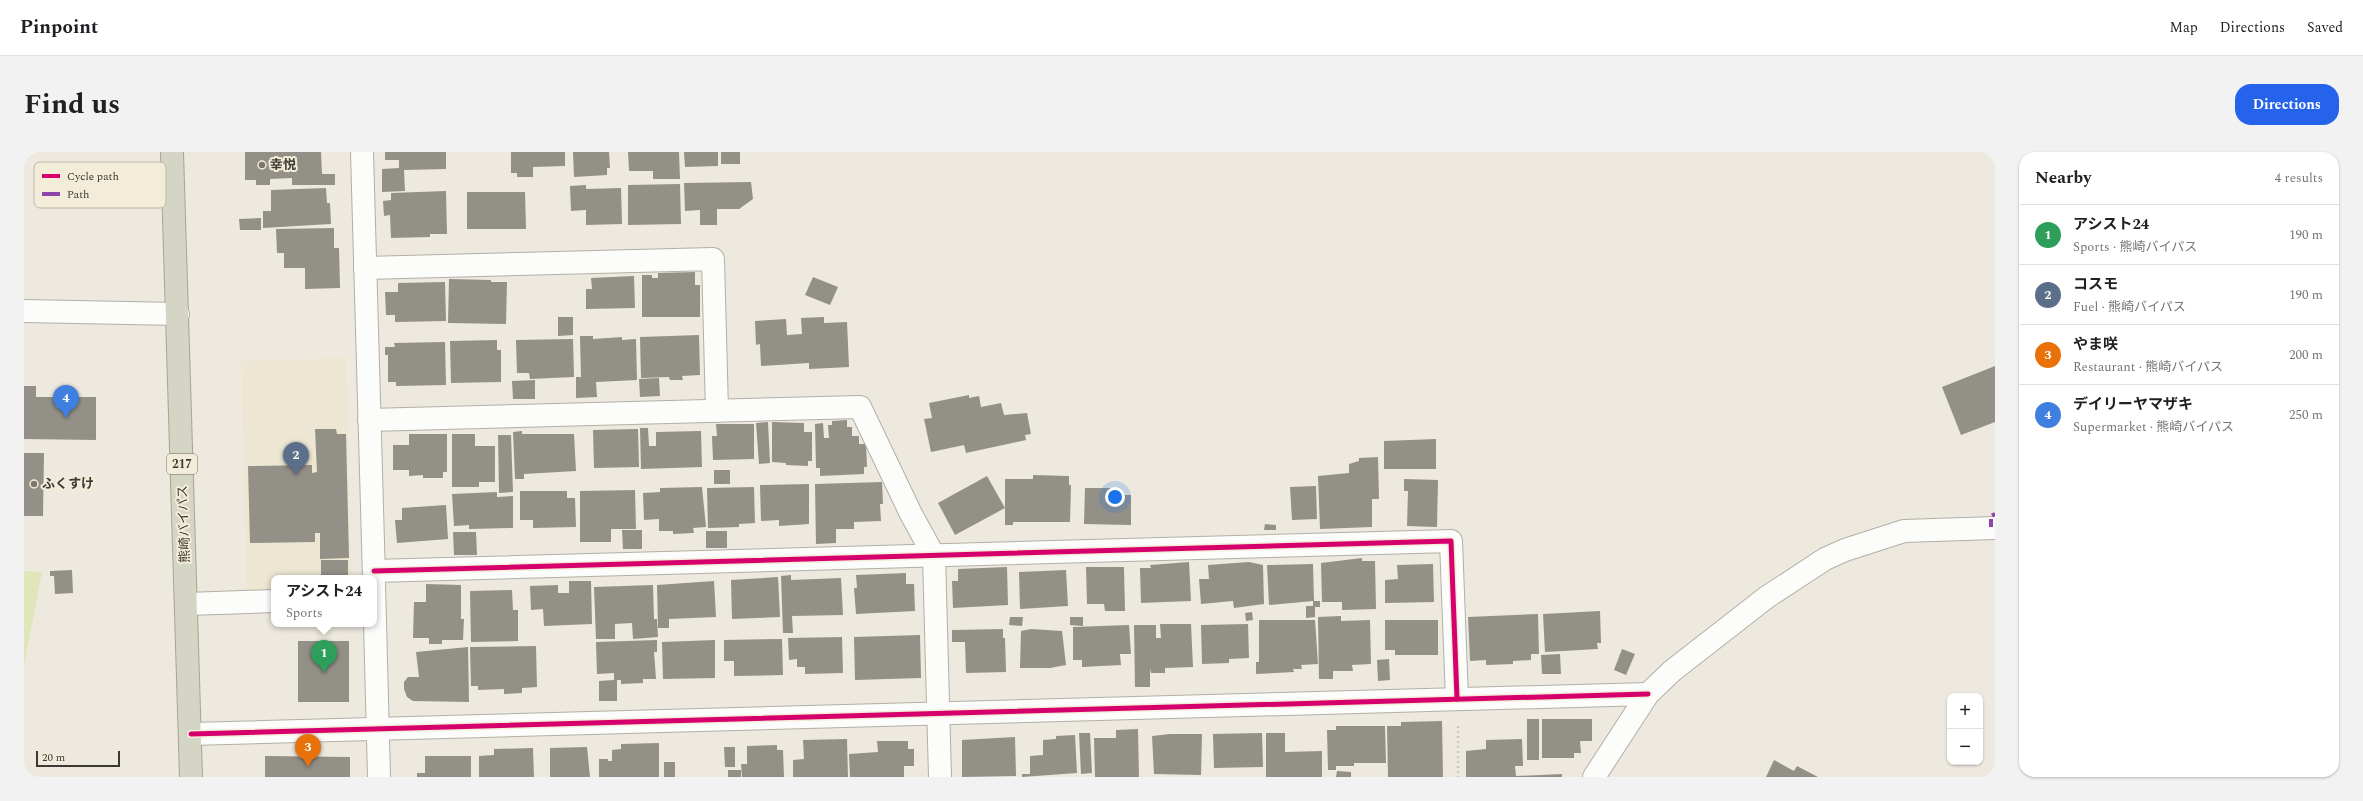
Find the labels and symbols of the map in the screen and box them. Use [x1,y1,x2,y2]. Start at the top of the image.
place label: 幸悦 [270,155,296,175]
marker: 幸悦 [257,160,267,170]
legend [34,162,166,208]
text: Cycle path [67,168,119,185]
text: Path [67,186,89,203]
pin: 4 [53,385,79,418]
pin: 2 [283,442,309,475]
road number: 217 [167,454,197,474]
place label: ふくすけ [42,474,94,494]
marker: ふくすけ [29,479,39,489]
street label: 熊崎バイパス [173,485,195,563]
your location [1105,487,1125,507]
pin: 1 [311,640,337,673]
pin: 3 [295,734,321,767]
scale bar [36,749,120,768]

